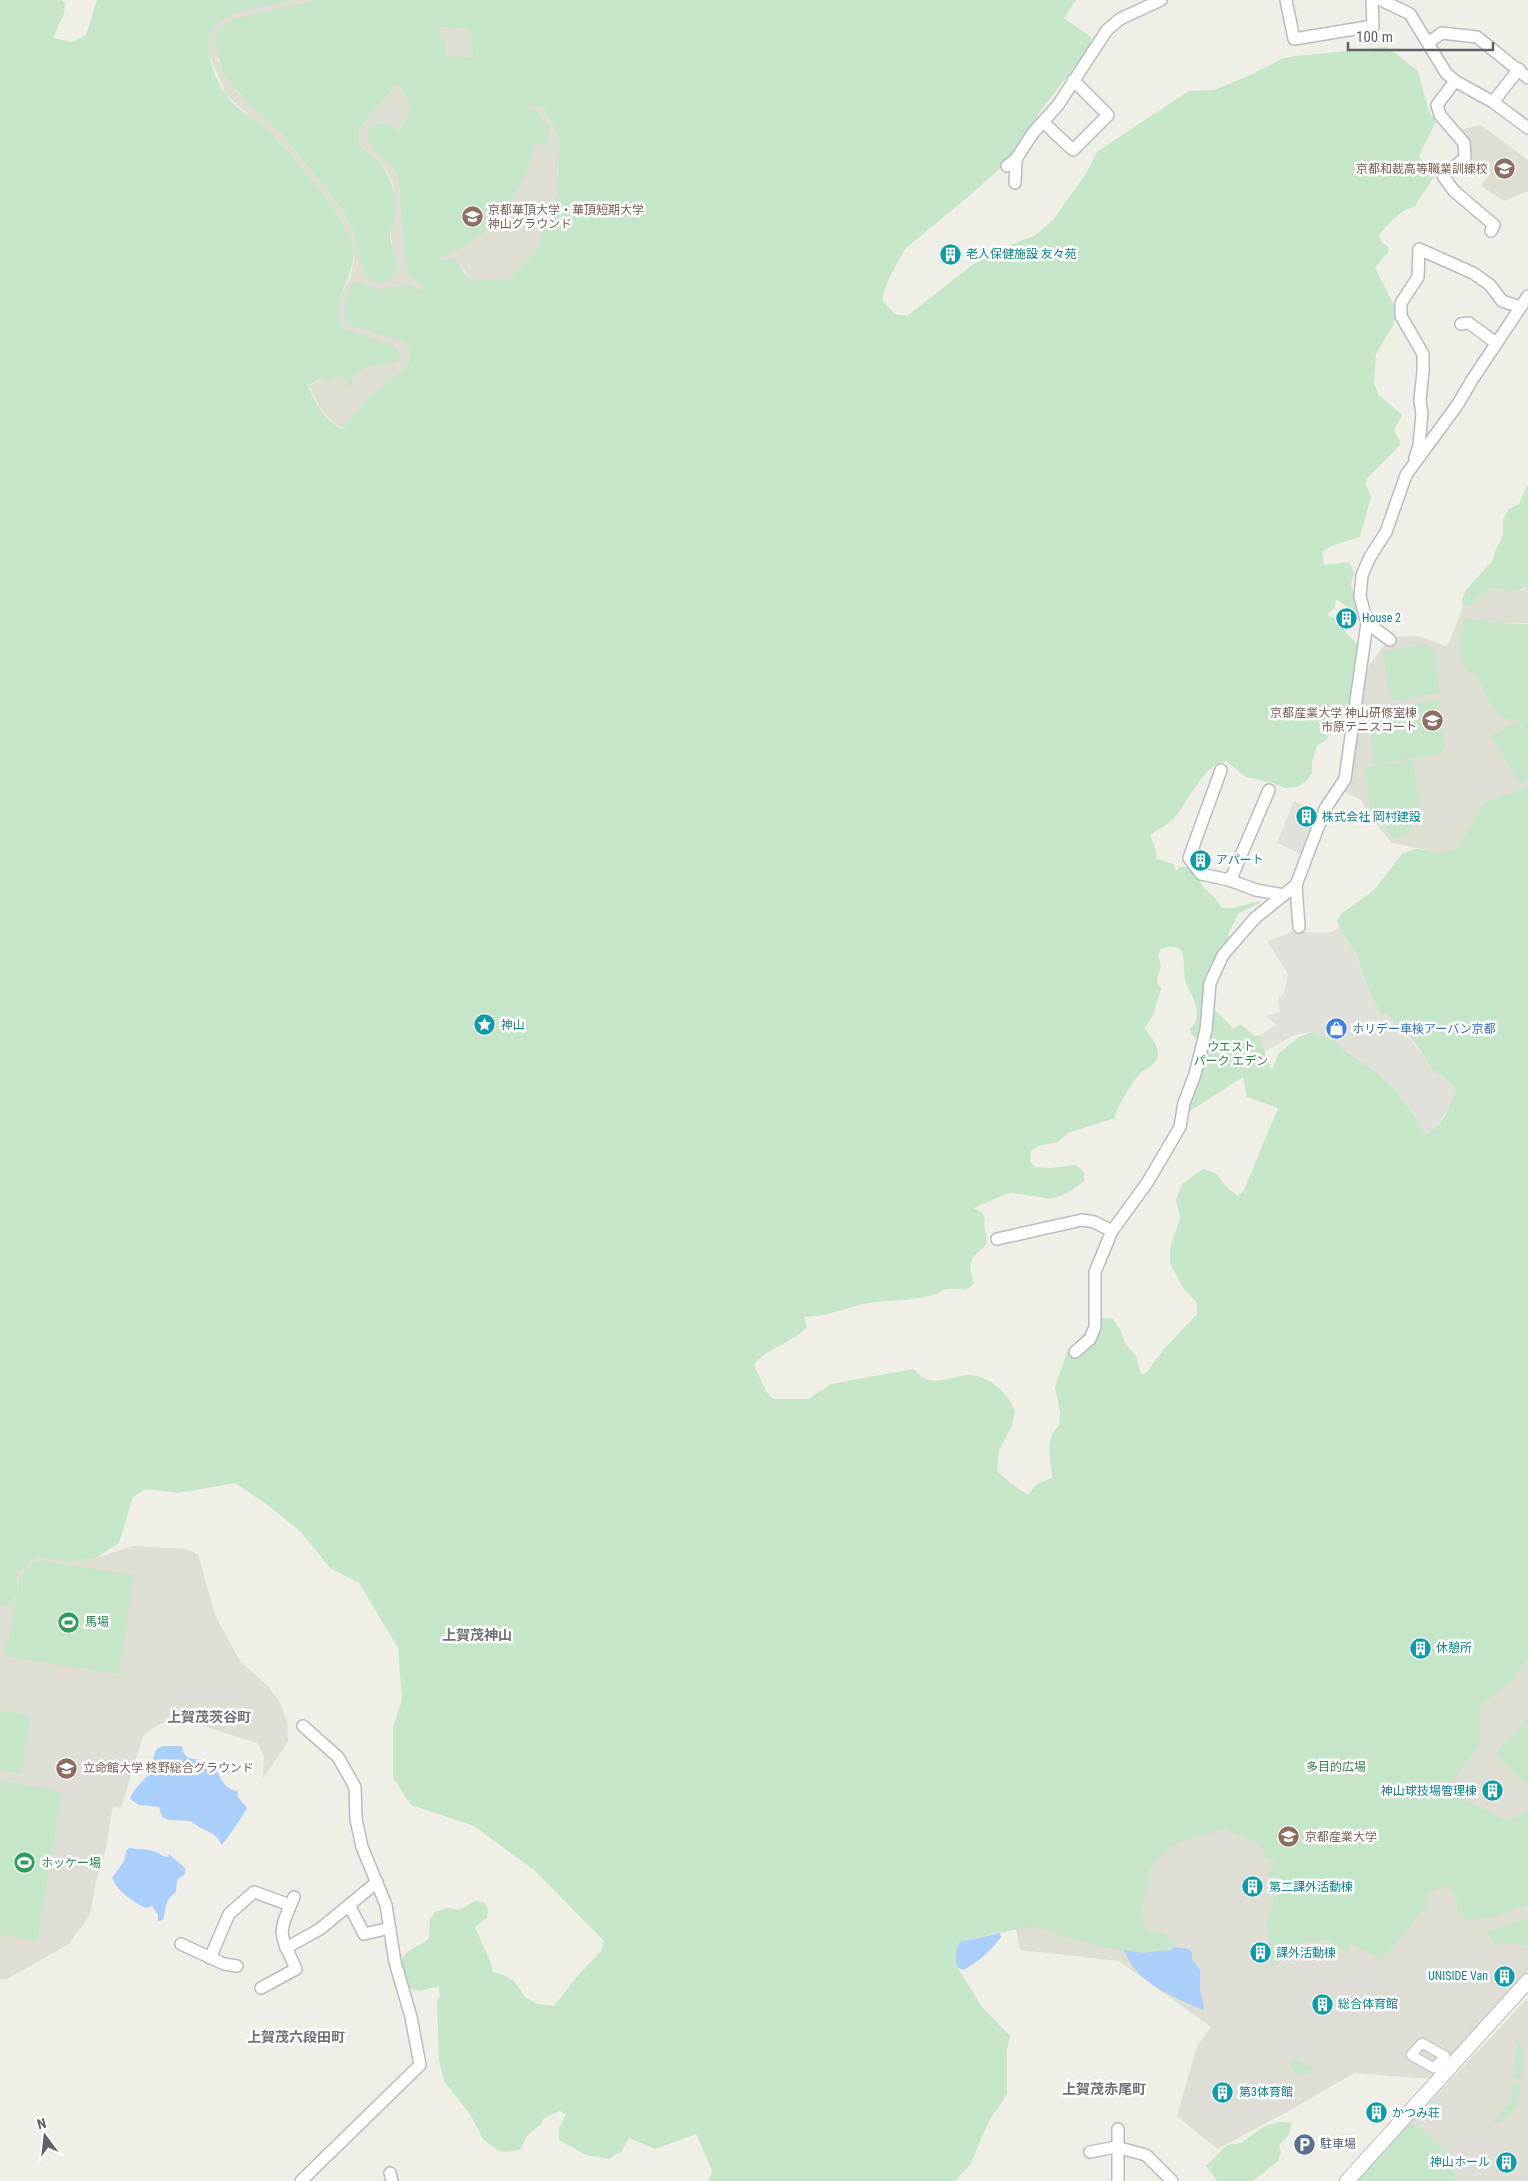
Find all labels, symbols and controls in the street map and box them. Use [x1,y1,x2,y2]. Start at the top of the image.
scale bar [1348,20,1493,52]
text: 100 m [1356,28,1393,46]
school or university icon: 京都和裁高等職業訓練校 [1492,157,1516,181]
place label: 京都和裁高等職業訓練校 [1356,162,1488,176]
place label: 京都華頂大学・華頂短期大学 神山グラウンド [488,203,644,231]
school or university icon: 京都華頂大学・華頂短期大学 神山グラウンド [460,205,484,229]
building icon: 老人保健施設 友々苑 [938,242,962,266]
place label: 老人保健施設 友々苑 [966,247,1077,261]
building icon: House 2 [1334,606,1358,630]
place label: House 2 [1362,611,1401,625]
place label: 京都産業大学 神山研修室棟 市原テニスコート [1270,706,1417,734]
school or university icon: 京都産業大学 神山研修室棟 市原テニスコート [1421,708,1445,732]
building icon: 株式会社 岡村建設 [1294,805,1318,829]
place label: 株式会社 岡村建設 [1322,810,1421,824]
building icon: アパート [1188,848,1212,872]
place label: アパート [1216,853,1264,867]
place icon: 神山 [473,1013,497,1037]
shop icon: ホリデー車検アーバン京都 [1324,1017,1348,1041]
place label: 神山 [501,1018,525,1032]
place label: ホリデー車検アーバン京都 [1352,1022,1496,1036]
park label: ウエスト パーク エデン [1194,1040,1268,1068]
sports icon: 馬場 [57,1610,81,1634]
place label: 馬場 [85,1615,109,1629]
district label: 上賀茂神山 [442,1627,512,1643]
building icon: 休憩所 [1408,1636,1432,1660]
place label: 休憩所 [1436,1641,1472,1655]
district label: 上賀茂茨谷町 [167,1709,251,1725]
school or university icon: 立命館大学 柊野総合グラウンド [55,1756,79,1780]
park label: 多目的広場 [1306,1760,1366,1774]
place label: 立命館大学 柊野総合グラウンド [83,1761,254,1775]
building icon: 神山球技場管理棟 [1481,1779,1505,1803]
place label: 神山球技場管理棟 [1381,1784,1477,1798]
school or university icon: 京都産業大学 [1277,1825,1301,1849]
place label: 京都産業大学 [1305,1830,1377,1844]
sports icon: ホッケー場 [13,1851,37,1875]
place label: ホッケー場 [41,1856,101,1870]
building icon: 第二課外活動棟 [1241,1875,1265,1899]
place label: 第二課外活動棟 [1269,1880,1353,1894]
building icon: 課外活動棟 [1248,1941,1272,1965]
place label: 課外活動棟 [1276,1946,1336,1960]
building icon: UNISIDE Van [1492,1964,1516,1988]
place label: UNISIDE Van [1428,1969,1488,1983]
building icon: 総合体育館 [1310,1992,1334,2016]
place label: 総合体育館 [1338,1997,1398,2011]
district label: 上賀茂六段田町 [247,2029,345,2045]
building icon: 第3体育館 [1211,2080,1235,2104]
district label: 上賀茂赤尾町 [1062,2081,1146,2097]
place label: 第3体育館 [1239,2085,1293,2099]
building icon: かつみ荘 [1364,2101,1388,2125]
place label: かつみ荘 [1392,2106,1440,2120]
north arrow [20,2111,70,2161]
text: N [35,2115,48,2132]
parking icon: 駐車場 [1292,2132,1316,2156]
place label: 駐車場 [1320,2137,1356,2151]
building icon: 神山ホール [1494,2150,1518,2174]
place label: 神山ホール [1430,2155,1490,2169]

